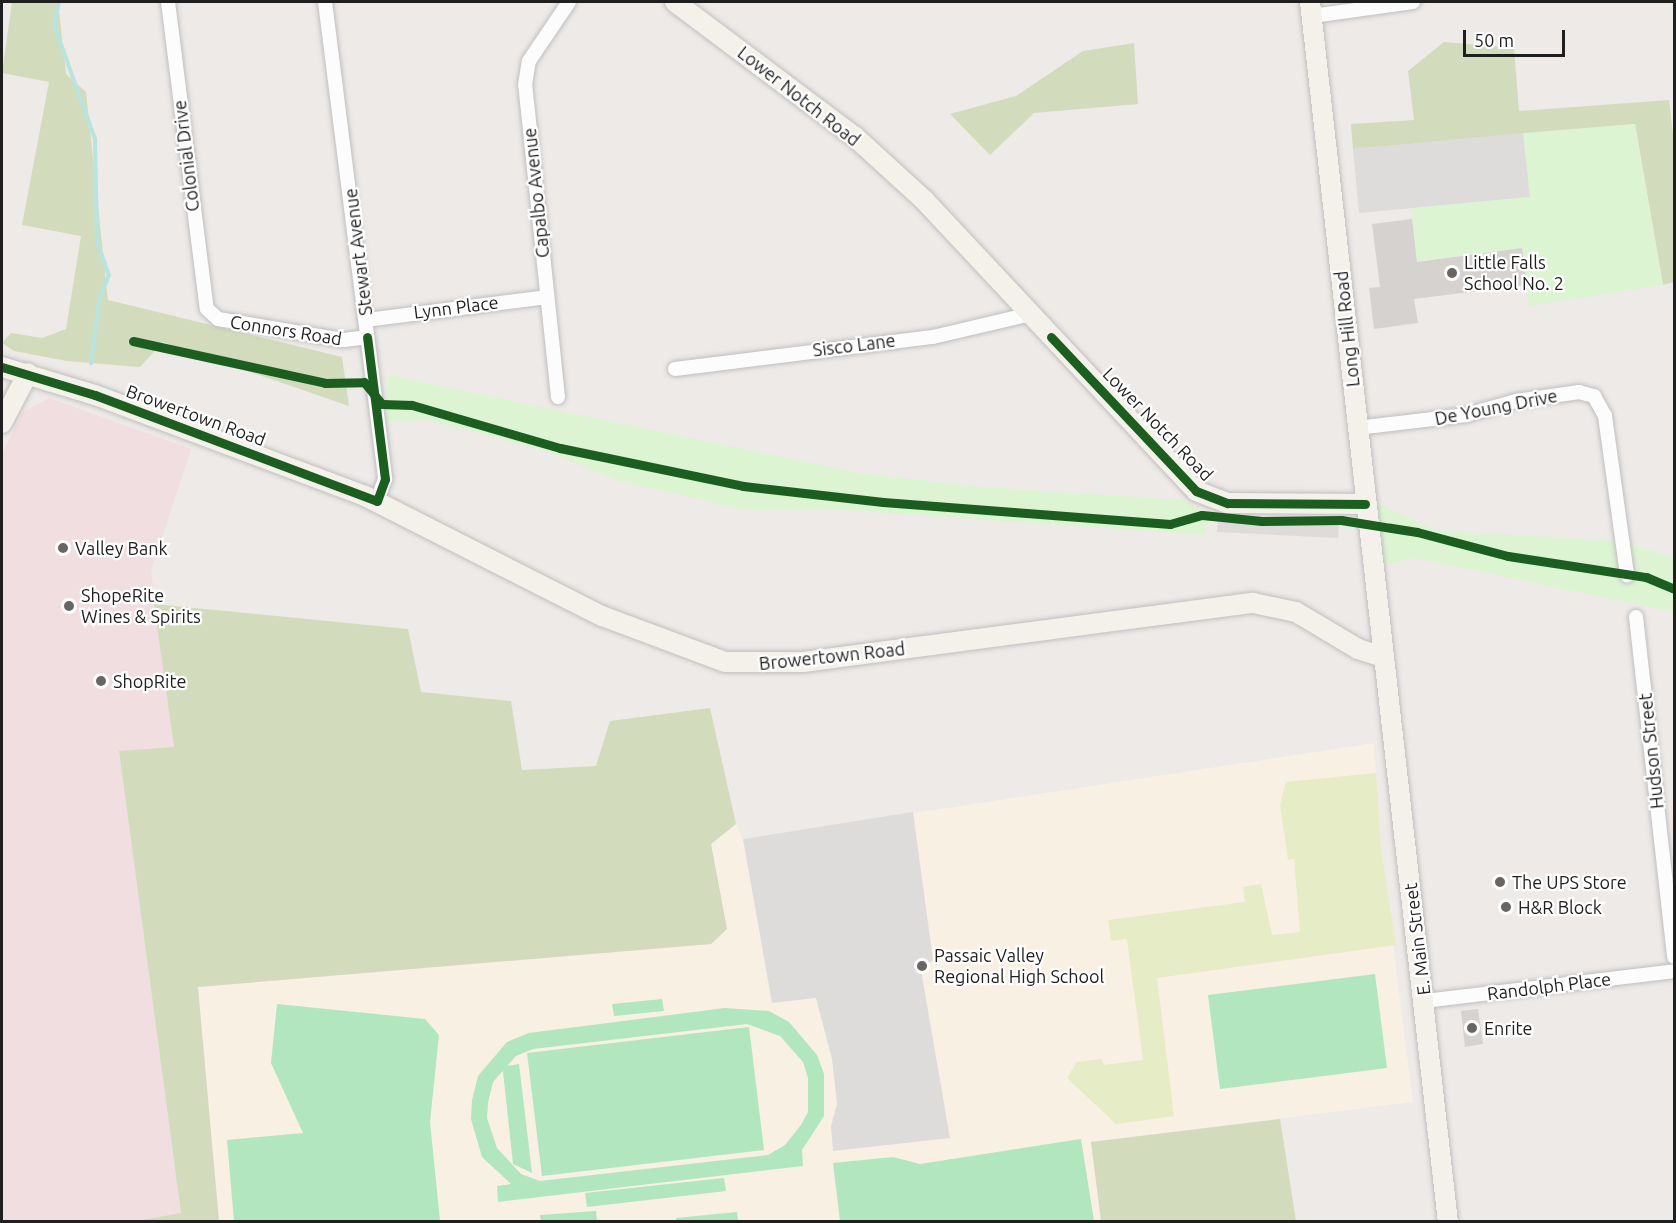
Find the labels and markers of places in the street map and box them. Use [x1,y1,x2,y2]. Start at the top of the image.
place label: Little Falls School No. 2 [1464,252,1564,294]
marker: Little Falls School No. 2 [1445,266,1459,280]
place label: Valley Bank [75,537,168,559]
marker: Valley Bank [56,541,70,555]
place label: ShopeRite Wines & Spirits [81,585,201,628]
marker: ShopeRite Wines & Spirits [62,599,76,613]
place label: ShopRite [113,670,186,692]
marker: ShopRite [94,674,108,688]
place label: The UPS Store [1512,871,1627,893]
marker: The UPS Store [1493,875,1507,889]
place label: H&R Block [1518,896,1602,918]
marker: H&R Block [1499,900,1513,914]
place label: Passaic Valley Regional High School [934,945,1104,988]
marker: Passaic Valley Regional High School [915,959,929,973]
place label: Enrite [1484,1017,1533,1039]
marker: Enrite [1465,1021,1479,1035]

